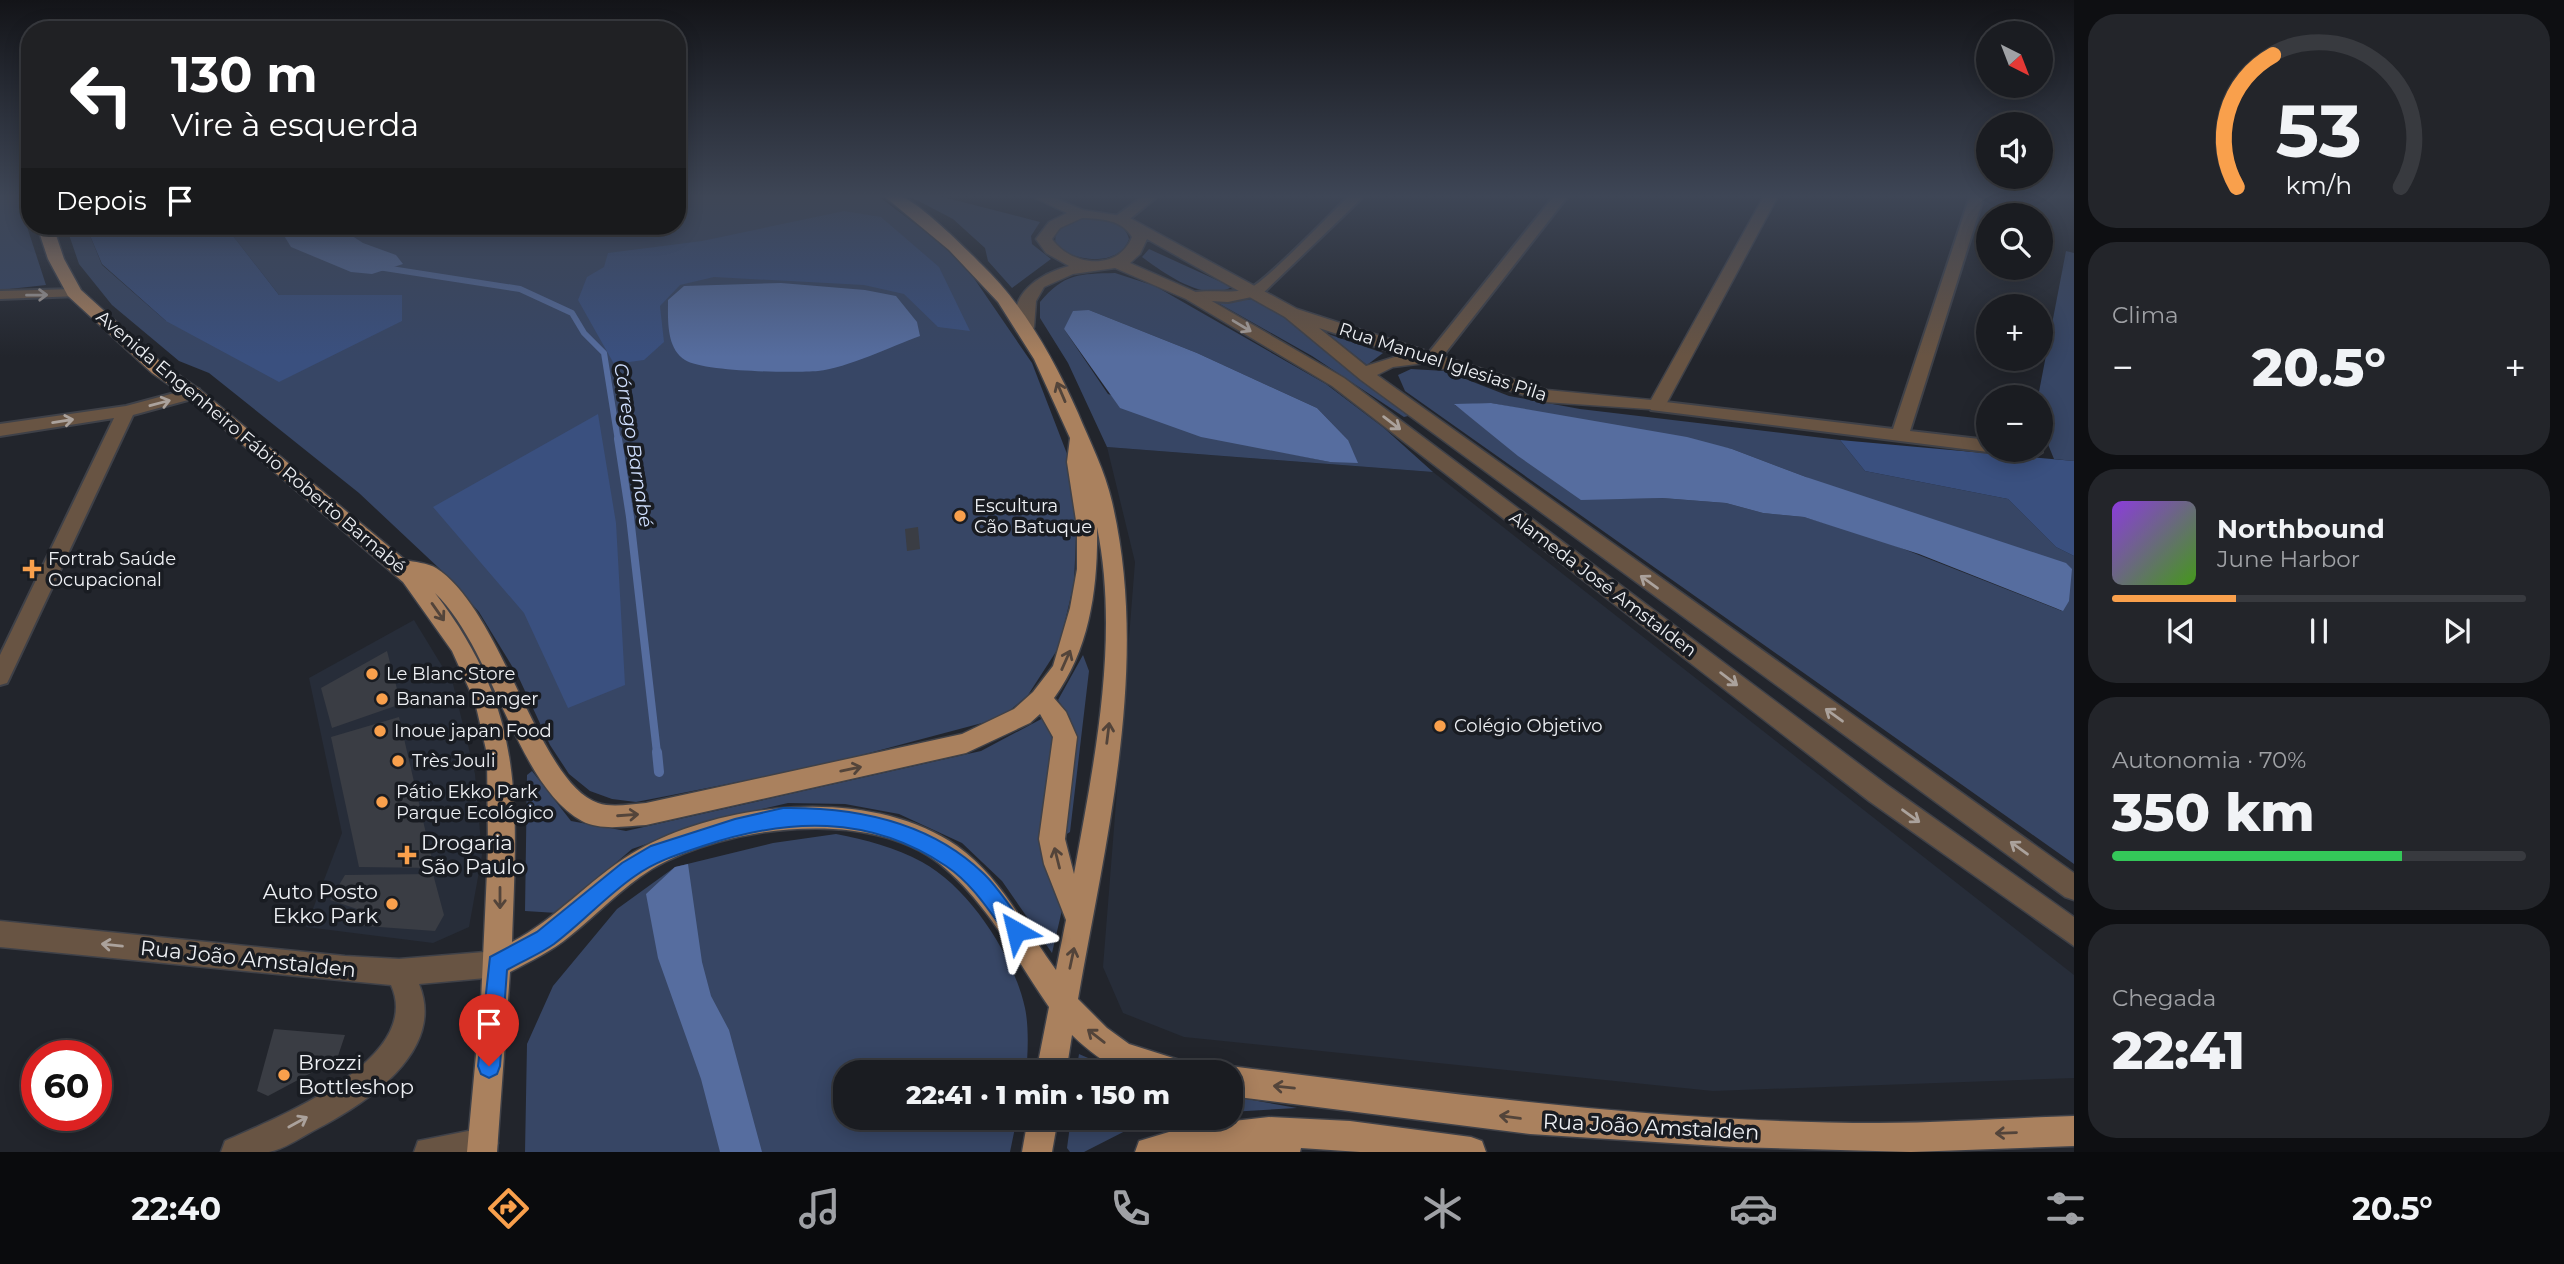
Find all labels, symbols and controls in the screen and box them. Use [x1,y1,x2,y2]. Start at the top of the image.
north arrow [1976,21,2053,98]
map controls [1976,21,2053,462]
text: 130 m [171,45,318,104]
icon: left [56,49,147,140]
text: 53 [2276,87,2362,175]
text: Vire à esquerda [171,105,419,144]
button: sound [1976,112,2053,189]
text: km/h [2286,170,2352,200]
icon: arrive [161,182,199,220]
text: Depois [56,185,147,217]
button: search [1976,203,2053,280]
one-way arrow [25,288,48,302]
button: + [1976,294,2053,371]
text: Clima [2112,301,2179,329]
street label: Avenida Engenheiro Fábio Roberto Barnabé [92,306,410,578]
street label: Rua Manuel Iglesias Pila [1336,318,1550,406]
one-way arrow [1231,320,1252,333]
text: 20.5° [2252,336,2386,399]
text: − [2112,344,2134,391]
text: + [2504,344,2526,391]
water label: Córrego Barnabé [609,361,658,529]
one-way arrow [1053,382,1066,403]
button: − [1976,385,2053,462]
one-way arrow [148,396,171,409]
one-way arrow [51,414,74,427]
one-way arrow [1382,416,1401,430]
place label: Escultura Cão Batuque [974,495,1092,538]
street label: Alameda José Amstalden [1505,506,1701,662]
marker: Escultura Cão Batuque [952,508,968,524]
text: Northbound [2217,513,2385,545]
text: June Harbor [2217,545,2360,573]
place label: Fortrab Saúde Ocupacional [48,548,176,591]
marker: Fortrab Saúde Ocupacional [22,559,42,579]
one-way arrow [1640,575,1659,589]
one-way arrow [431,602,445,621]
icon: previous [2162,612,2200,650]
icon: pause [2300,612,2338,650]
icon: next [2438,612,2476,650]
one-way arrow [1060,650,1073,671]
place label: Le Blanc Store [386,663,515,685]
marker: Le Blanc Store [364,666,380,682]
one-way arrow [1719,672,1738,687]
place label: Banana Danger [396,688,539,710]
marker: Banana Danger [374,691,390,707]
one-way arrow [1825,708,1844,722]
place label: Colégio Objetivo [1454,715,1603,737]
marker: Colégio Objetivo [1432,718,1448,734]
place label: Inoue japan Food [394,720,552,742]
one-way arrow [1102,722,1115,745]
marker: Inoue japan Food [372,723,388,739]
text: Autonomia · 70% [2112,746,2306,774]
place label: Très Jouli [412,750,496,772]
marker: Très Jouli [390,753,406,769]
one-way arrow [839,762,862,776]
place label: Pátio Ekko Park Parque Ecológico [396,781,554,824]
text: 350 km [2112,781,2315,844]
marker: Pátio Ekko Park Parque Ecológico [374,794,390,810]
one-way arrow [616,808,639,821]
one-way arrow [1901,809,1920,823]
place label: Drogaria São Paulo [421,830,525,879]
one-way arrow [2010,841,2029,855]
marker: Drogaria São Paulo [399,847,415,863]
one-way arrow [1050,847,1063,870]
place label: Auto Posto Ekko Park [263,879,378,928]
one-way arrow [494,886,507,909]
position arrow [979,894,1053,968]
marker: Auto Posto Ekko Park [384,896,400,912]
street label: Rua João Amstalden [139,935,357,982]
one-way arrow [101,938,124,951]
one-way arrow [1067,947,1080,969]
text: Chegada [2112,984,2216,1012]
pin [459,994,519,1066]
icon: arrive [470,1005,508,1043]
text: 22:41 [2112,1019,2245,1082]
one-way arrow [1087,1029,1105,1044]
speed limit sign: 60 [21,1040,112,1131]
place label: Brozzi Bottleshop [298,1050,414,1099]
marker: Brozzi Bottleshop [276,1067,292,1083]
text: 22:41 · 1 min · 150 m [906,1079,1170,1111]
one-way arrow [1273,1080,1296,1093]
street label: Rua João Amstalden [1542,1108,1760,1145]
one-way arrow [1499,1110,1521,1123]
one-way arrow [287,1115,308,1128]
one-way arrow [1995,1127,2018,1140]
icon: directions [484,1184,533,1233]
icon: music [795,1184,844,1233]
icon: phone [1106,1184,1155,1233]
icon: climate [1418,1184,1467,1233]
icon: car [1729,1184,1778,1233]
icon: filters [2041,1184,2090,1233]
text: 22:40 [131,1189,221,1228]
text: 20.5° [2352,1189,2433,1228]

